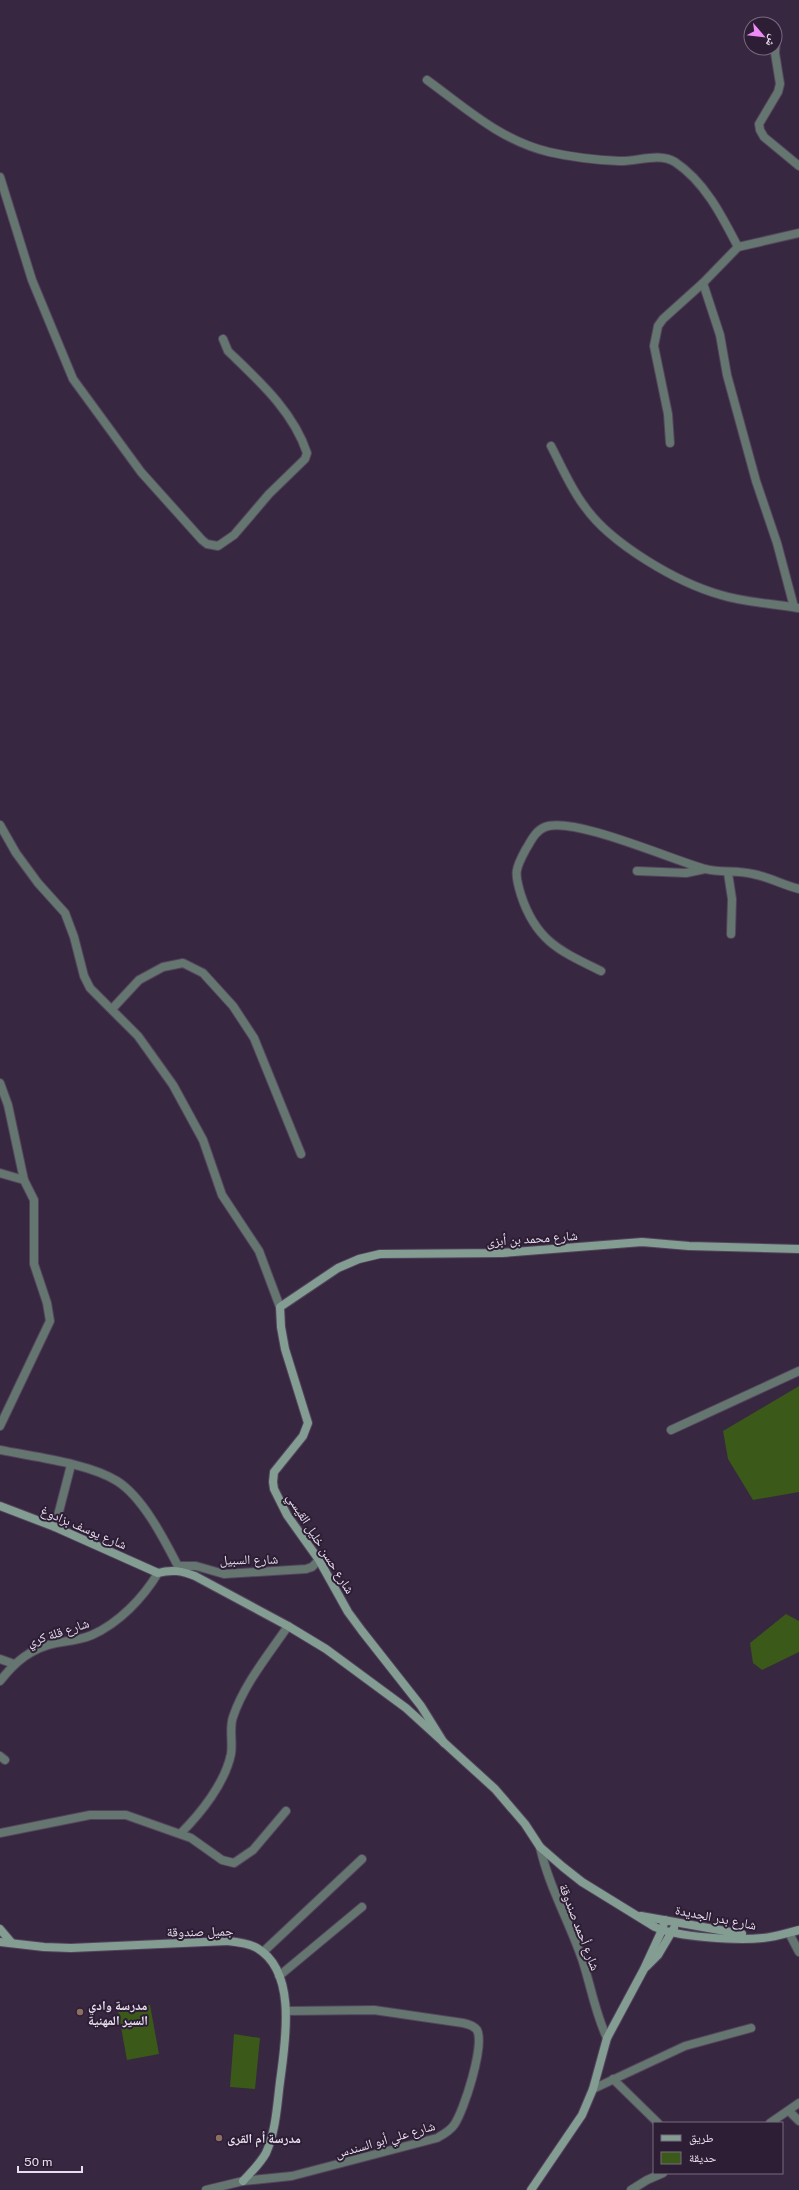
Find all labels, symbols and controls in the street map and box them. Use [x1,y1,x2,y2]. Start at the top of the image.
north arrow [743,16,783,56]
text: ش [762,32,780,49]
street label: شارع محمد بن أبزى [486,1228,578,1251]
street label: شارع حسن خليل القيسي [281,1490,358,1598]
street label: شارع يوسف بزادوغ [38,1503,129,1554]
street label: شارع السبيل [220,1551,278,1570]
street label: شارع قلة كري [25,1615,92,1653]
street label: شارع أحمد صندوقة [554,1882,603,1973]
street label: شارع بدر الجديدة [674,1902,758,1935]
street label: جميل صندوقة [167,1923,234,1941]
place label: مدرسة وادي السير المهنية [88,1998,148,2028]
marker: مدرسة وادي السير المهنية [75,2007,85,2017]
street label: شارع علي أبو السندس [333,2118,438,2164]
legend [653,2122,783,2174]
place label: مدرسة أم القرى [227,2131,301,2148]
text: طريق [689,2131,714,2145]
marker: مدرسة أم القرى [214,2133,224,2143]
scale bar [18,2148,82,2174]
text: حديقة [689,2151,717,2165]
text: 50 m [24,2155,52,2169]

